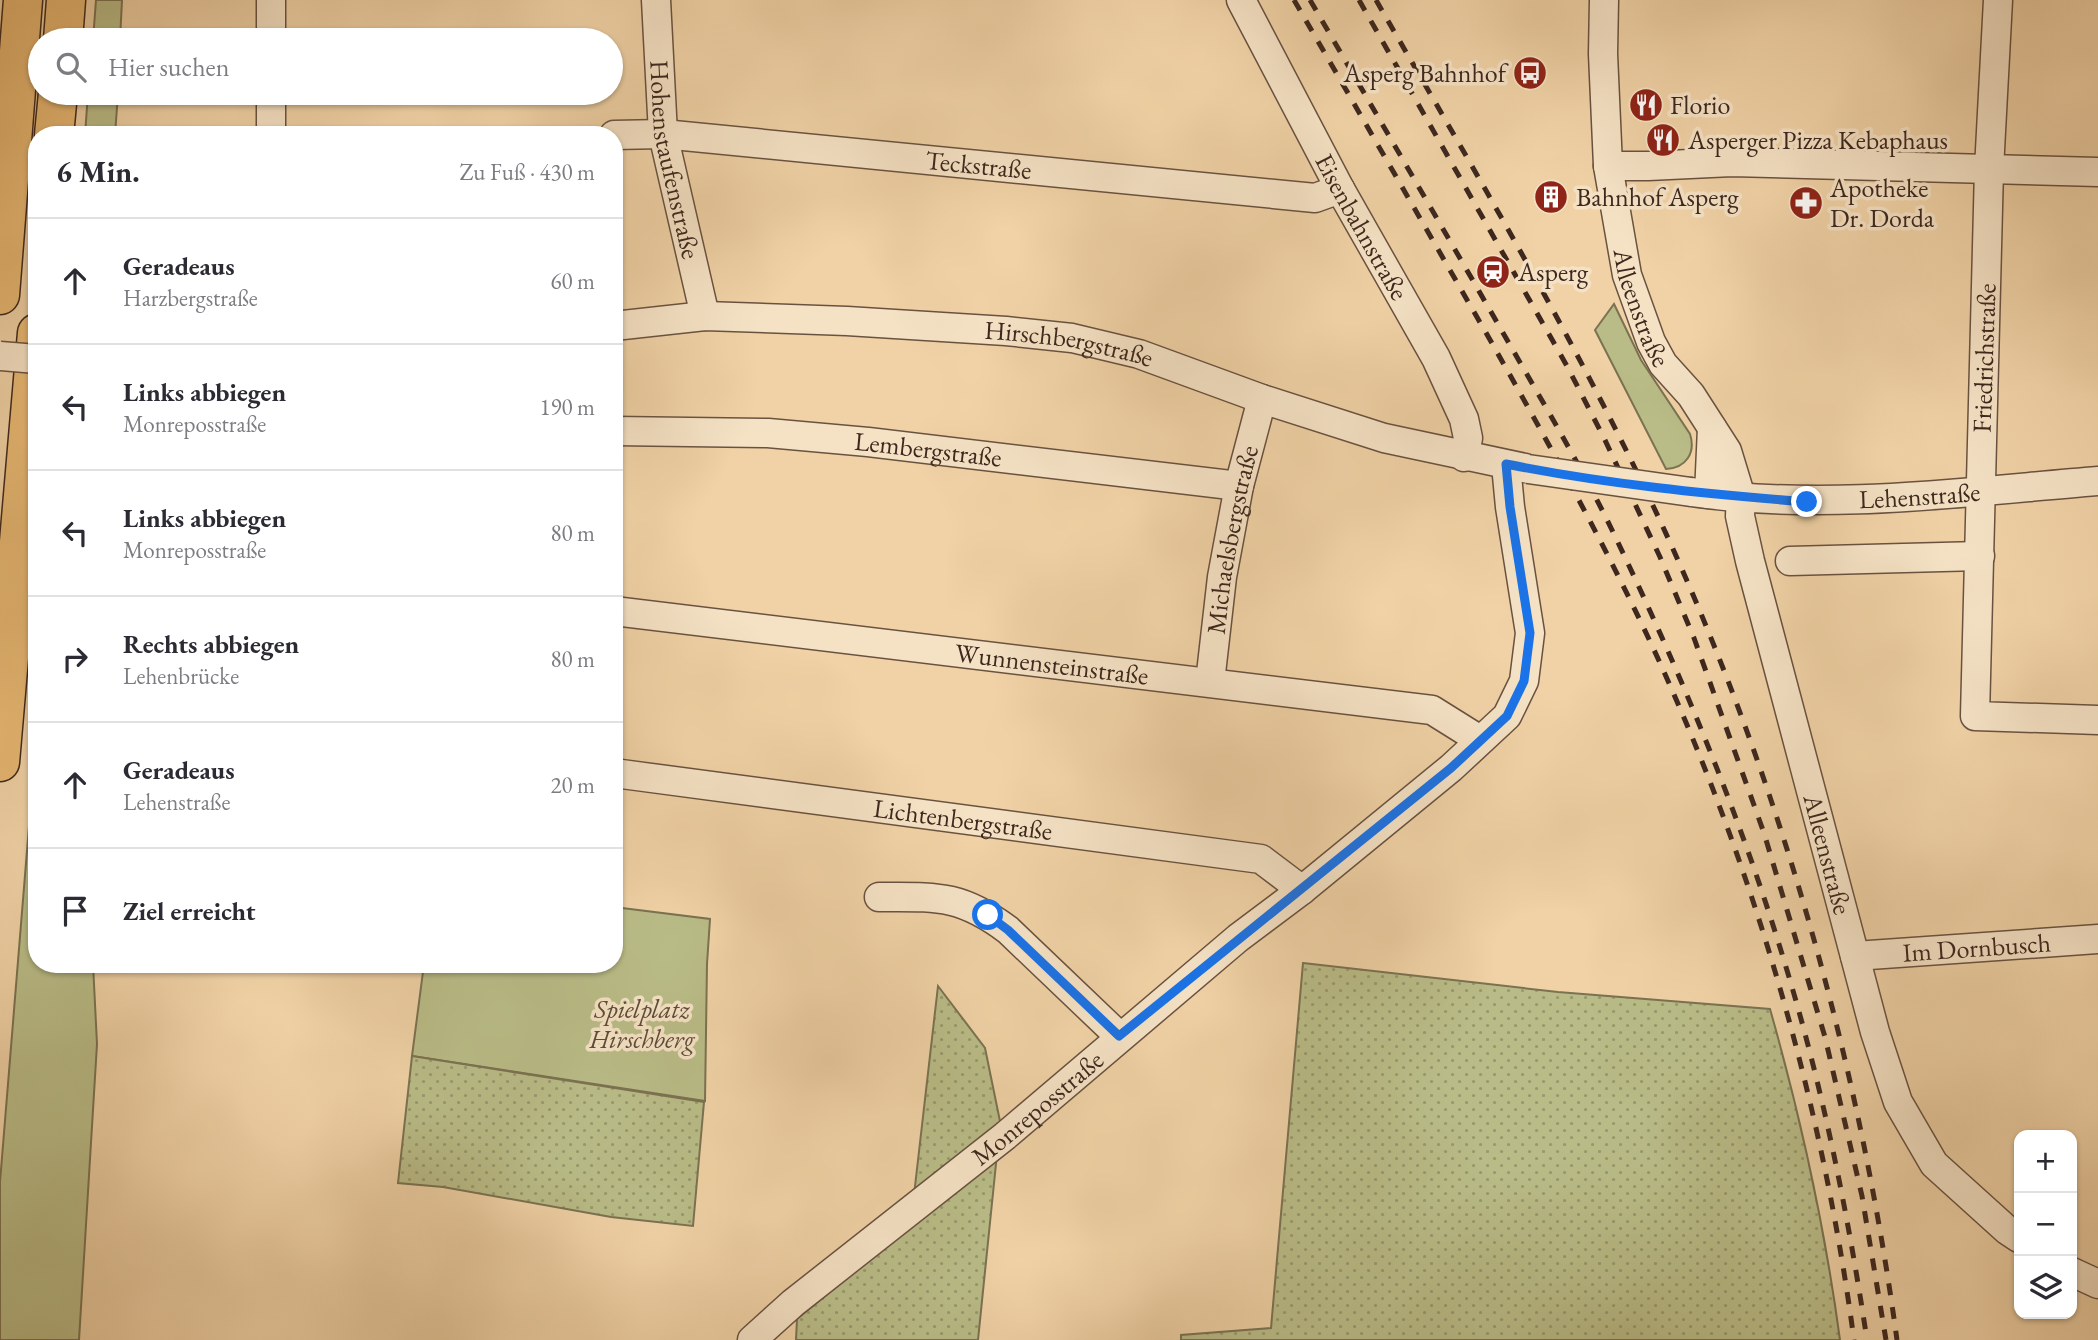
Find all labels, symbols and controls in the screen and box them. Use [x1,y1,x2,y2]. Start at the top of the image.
search box [28,28,623,105]
icon: search [52,48,90,86]
text: Hier suchen [108,50,229,84]
bus stop icon: Asperg Bahnhof [1511,54,1549,92]
place label: Asperg Bahnhof [1342,56,1509,90]
street label: Hohenstaufenstraße [642,59,708,262]
restaurant icon: Florio [1627,86,1665,124]
place label: Florio [1670,88,1730,122]
restaurant icon: Asperger Pizza Kebaphaus [1644,121,1682,159]
place label: Asperger Pizza Kebaphaus [1687,123,1948,157]
street label: Teckstraße [924,143,1033,187]
street label: Eisenbahnstraße [1307,148,1416,306]
text: 6 Min. [56,152,140,191]
text: Zu Fuß · 430 m [460,157,595,187]
place label: Apotheke Dr. Dorda [1829,171,1935,235]
building icon: Bahnhof Asperg [1532,178,1570,216]
place label: Bahnhof Asperg [1576,180,1739,214]
pharmacy icon: Apotheke Dr. Dorda [1787,184,1825,222]
street label: Alleenstraße [1606,245,1678,373]
text: Geradeaus [123,249,235,283]
station icon: Asperg [1474,253,1512,291]
place label: Asperg [1517,255,1589,289]
icon: ahead [56,262,94,300]
text: 60 m [550,266,595,296]
text: Harzbergstraße [123,283,258,313]
street label: Friedrichstraße [1964,283,2004,433]
street label: Hirschbergstraße [984,313,1158,375]
text: Links abbiegen [123,375,286,409]
icon: left [56,388,94,426]
text: 190 m [539,392,595,422]
text: Monreposstraße [123,409,266,439]
street label: Lembergstraße [853,424,1004,475]
street label: Michaelsbergstraße [1199,442,1266,636]
street label: Lehenstraße [1858,475,1982,516]
route end [1791,486,1822,517]
text: Links abbiegen [123,501,286,535]
icon: left [56,514,94,552]
text: 80 m [550,518,595,548]
text: Monreposstraße [123,535,266,565]
text: Rechts abbiegen [123,627,299,661]
street label: Wunnensteinstraße [953,635,1150,693]
icon: right [56,640,94,678]
text: 80 m [550,644,595,674]
text: Lehenbrücke [123,661,239,691]
text: Geradeaus [123,753,235,787]
icon: ahead [56,766,94,804]
text: 20 m [550,770,595,800]
text: Lehenstraße [123,787,230,817]
street label: Alleenstraße [1795,789,1860,918]
street label: Lichtenbergstraße [871,791,1054,848]
icon: arrive [56,892,94,930]
text: Ziel erreicht [123,894,255,928]
route start [972,899,1003,930]
street label: Im Dornbusch [1901,925,2052,970]
park label: Spielplatz Hirschberg [589,992,696,1056]
street label: Monreposstraße [965,1043,1110,1173]
map controls [2014,1130,2077,1319]
button: + [2014,1130,2077,1193]
button: − [2014,1193,2077,1256]
button: layers [2014,1256,2077,1319]

